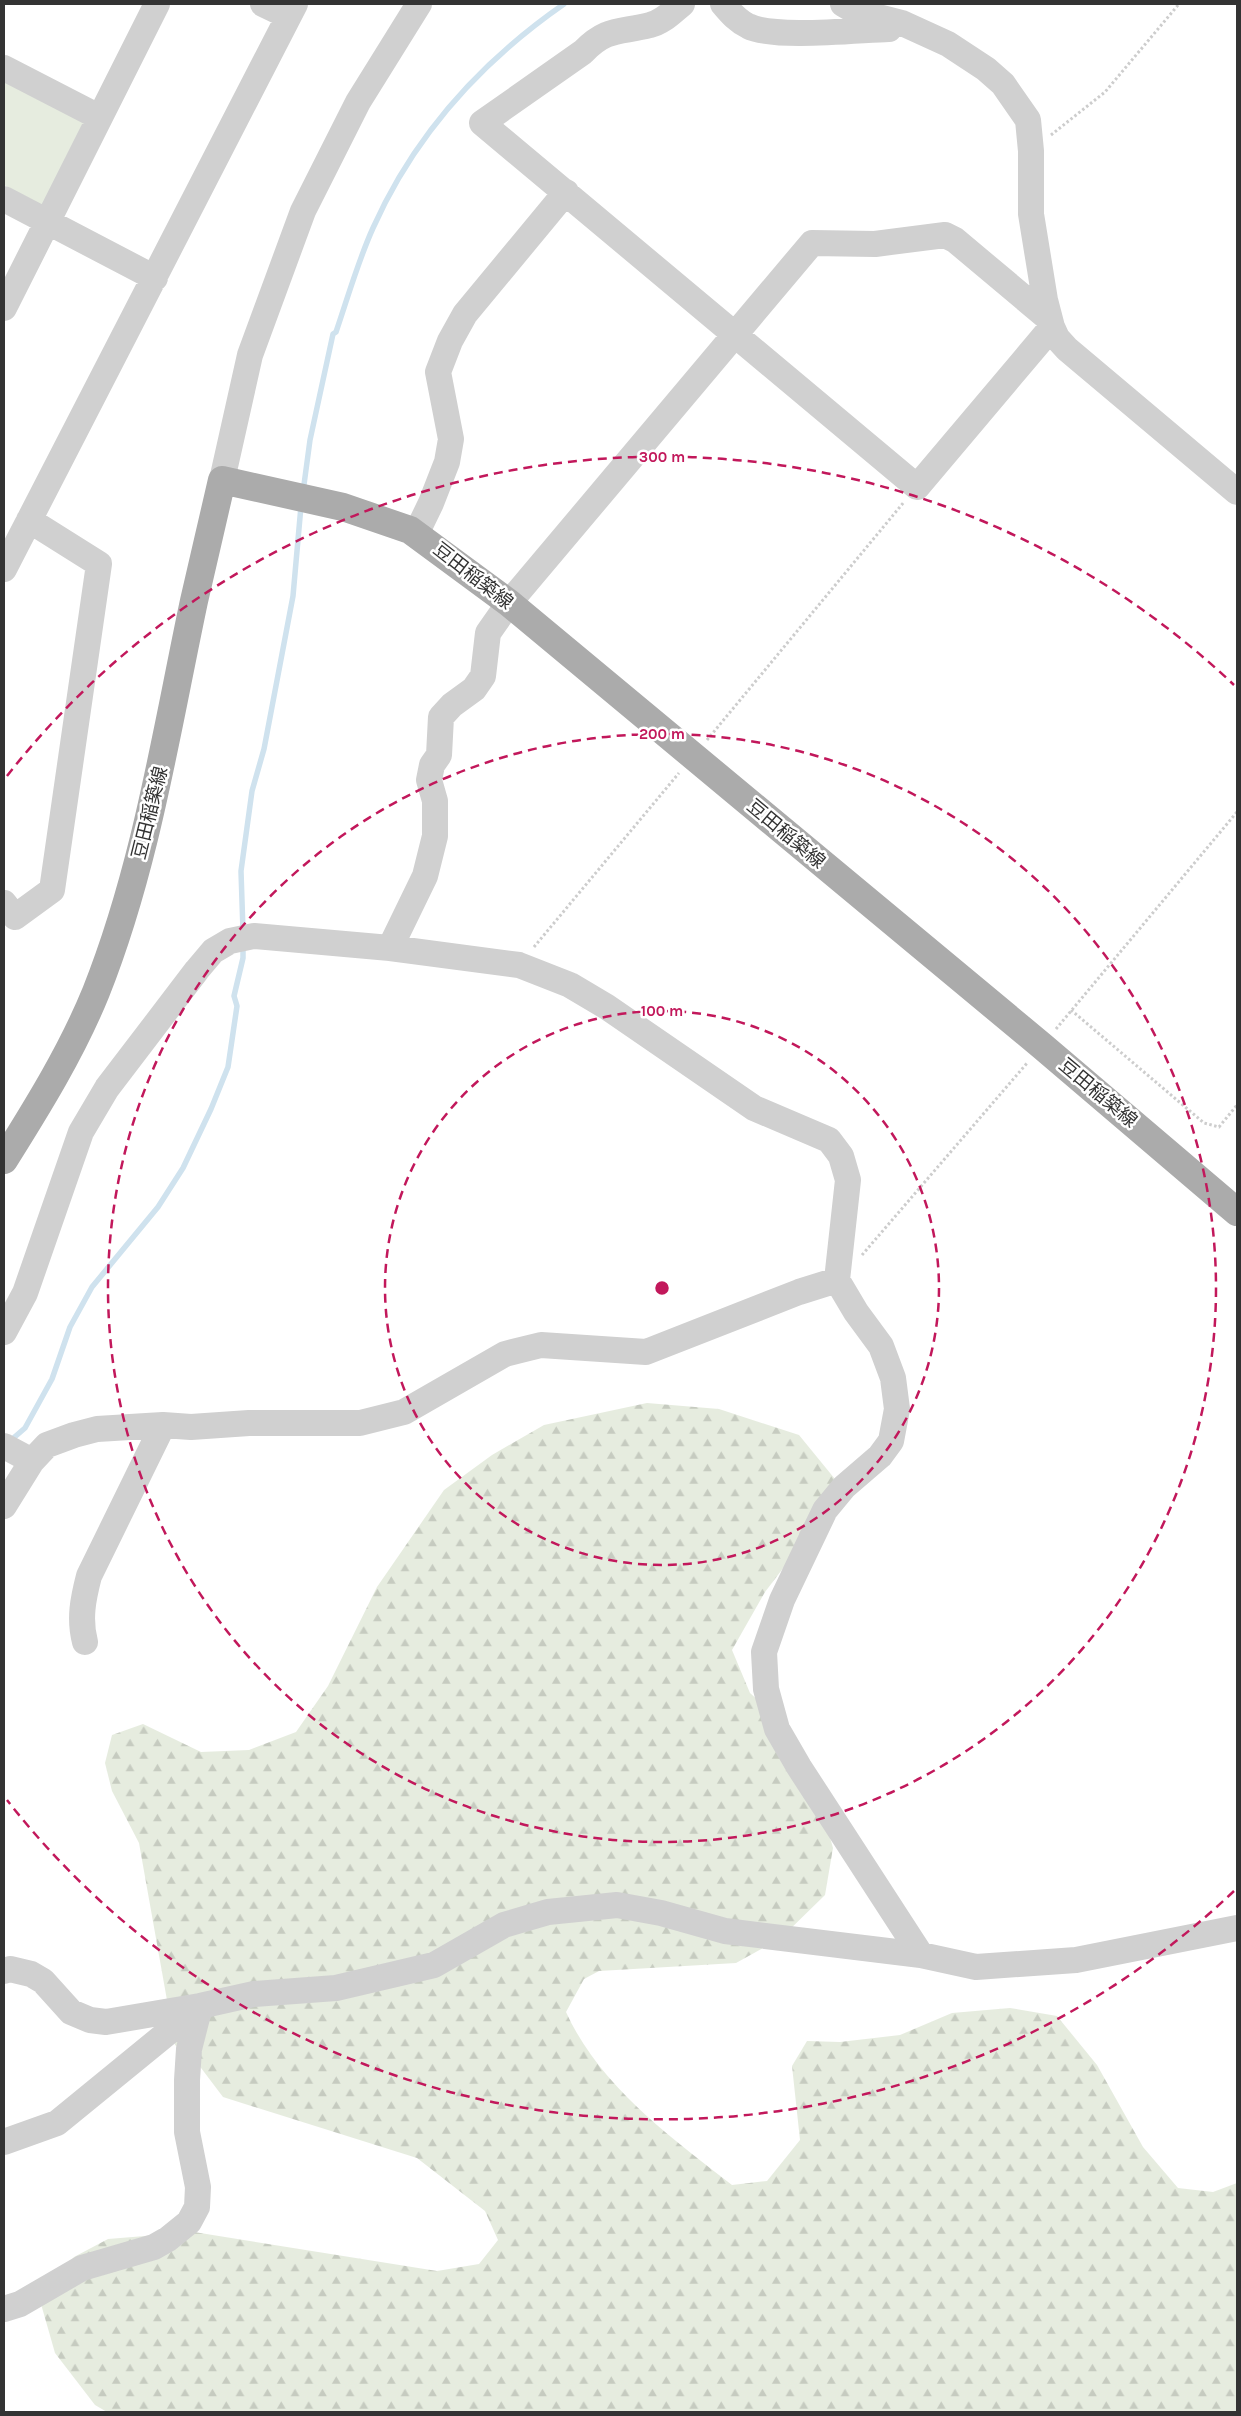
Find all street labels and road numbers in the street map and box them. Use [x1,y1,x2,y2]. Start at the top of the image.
street label: 豆田稲築線 [429,538,517,614]
street label: 豆田稲築線 [128,764,172,862]
street label: 豆田稲築線 [743,795,829,873]
street label: 豆田稲築線 [1055,1054,1141,1132]

